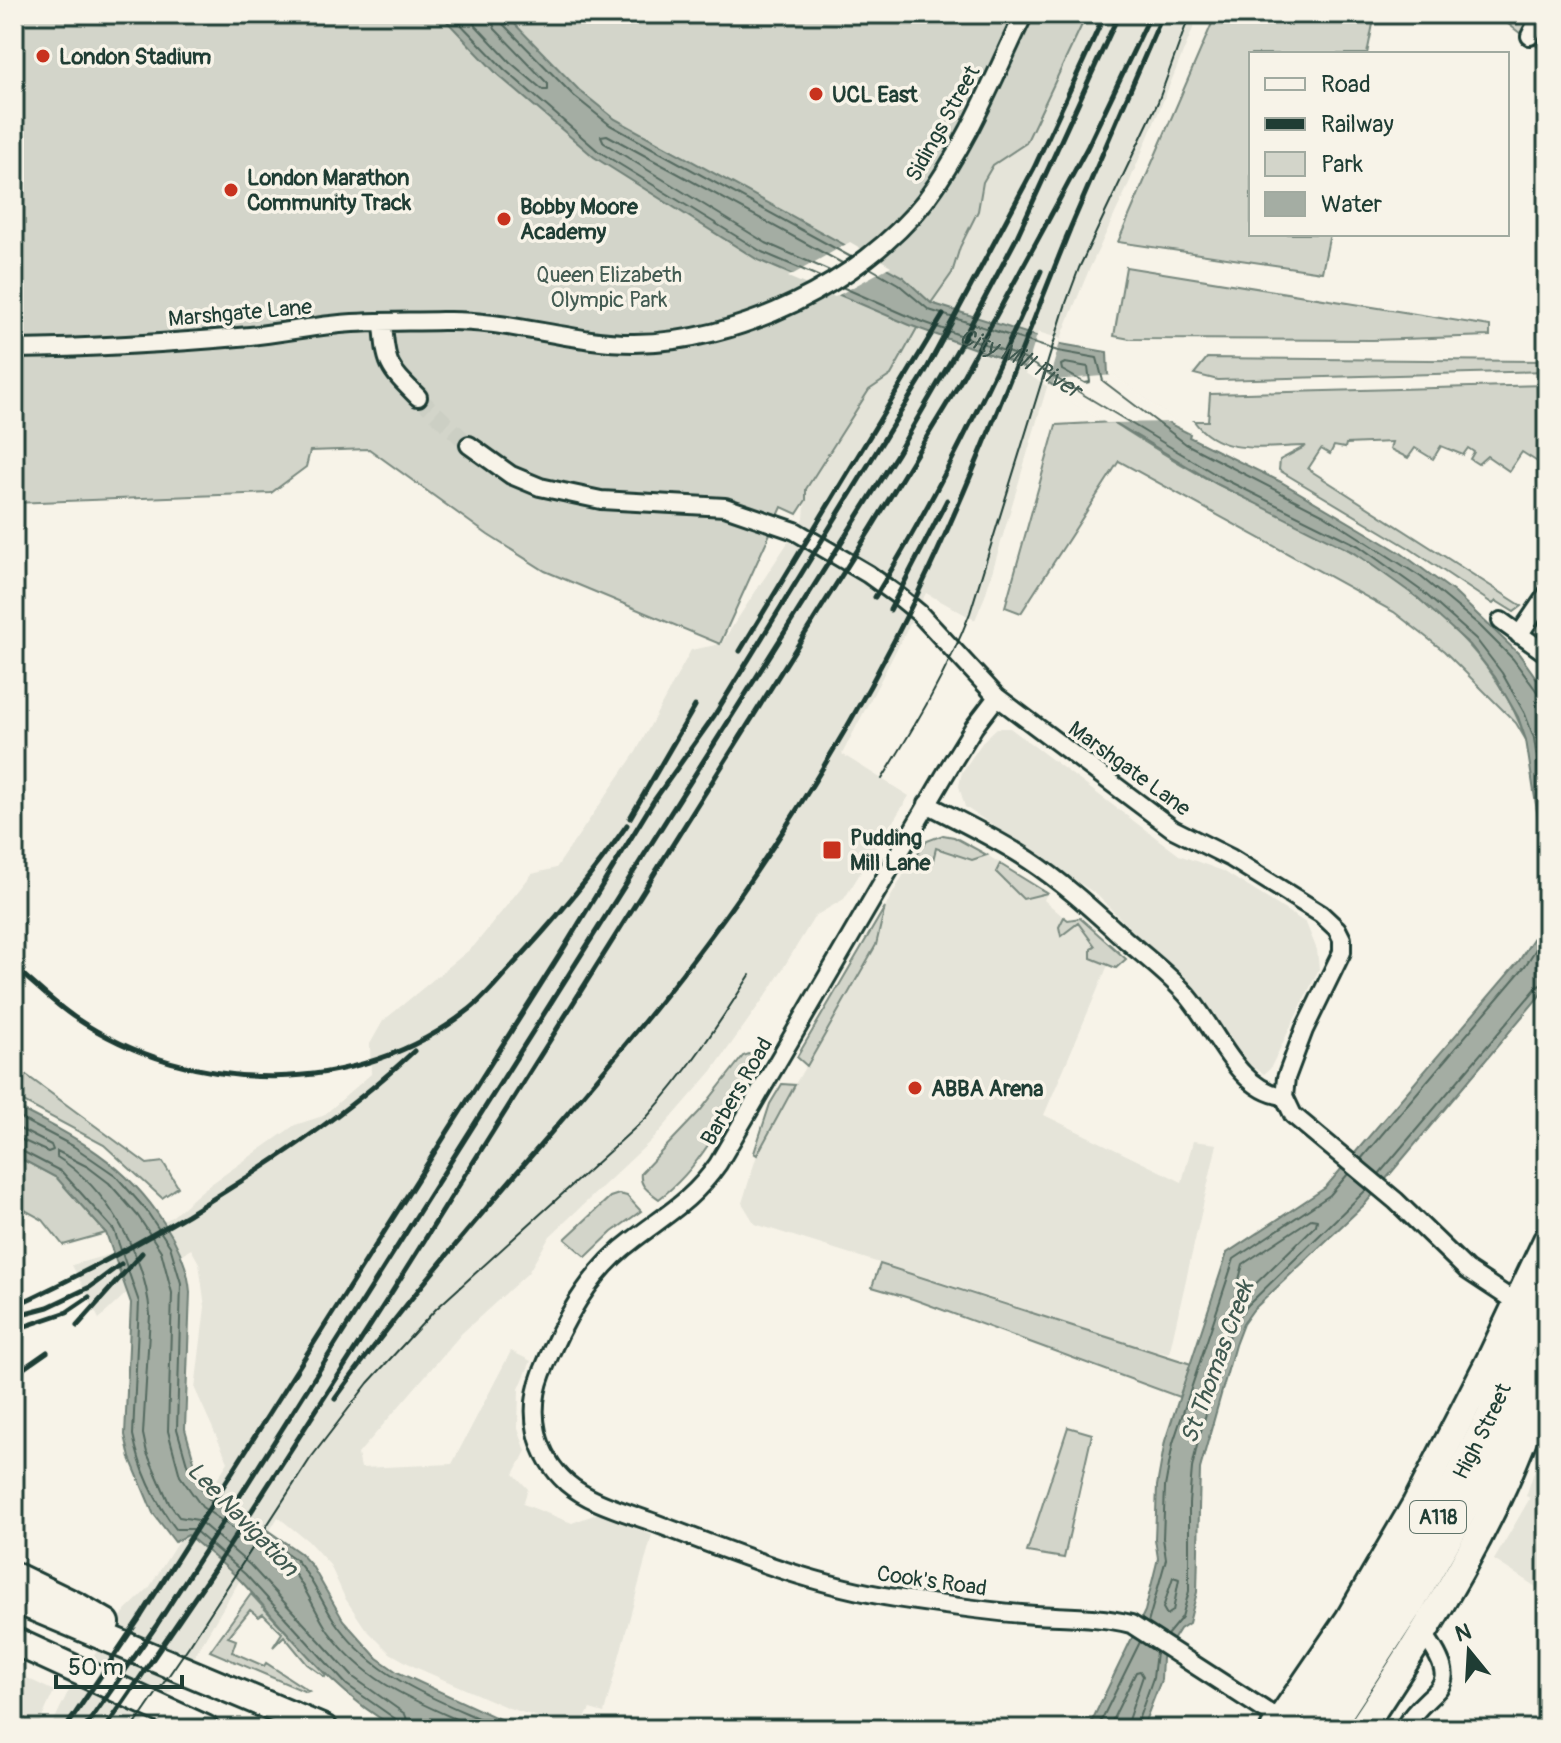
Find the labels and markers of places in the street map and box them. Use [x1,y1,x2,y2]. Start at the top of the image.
place label: London Stadium [59,43,211,71]
marker: London Stadium [34,47,52,65]
place label: UCL East [832,81,919,109]
marker: UCL East [807,85,825,103]
place label: London Marathon Community Track [247,164,412,217]
marker: London Marathon Community Track [222,181,240,199]
place label: Bobby Moore Academy [520,193,639,246]
marker: Bobby Moore Academy [495,210,513,228]
place label: Pudding Mill Lane [850,824,931,877]
marker: Pudding Mill Lane [821,839,843,861]
place label: ABBA Arena [931,1075,1043,1103]
marker: ABBA Arena [906,1079,924,1097]

